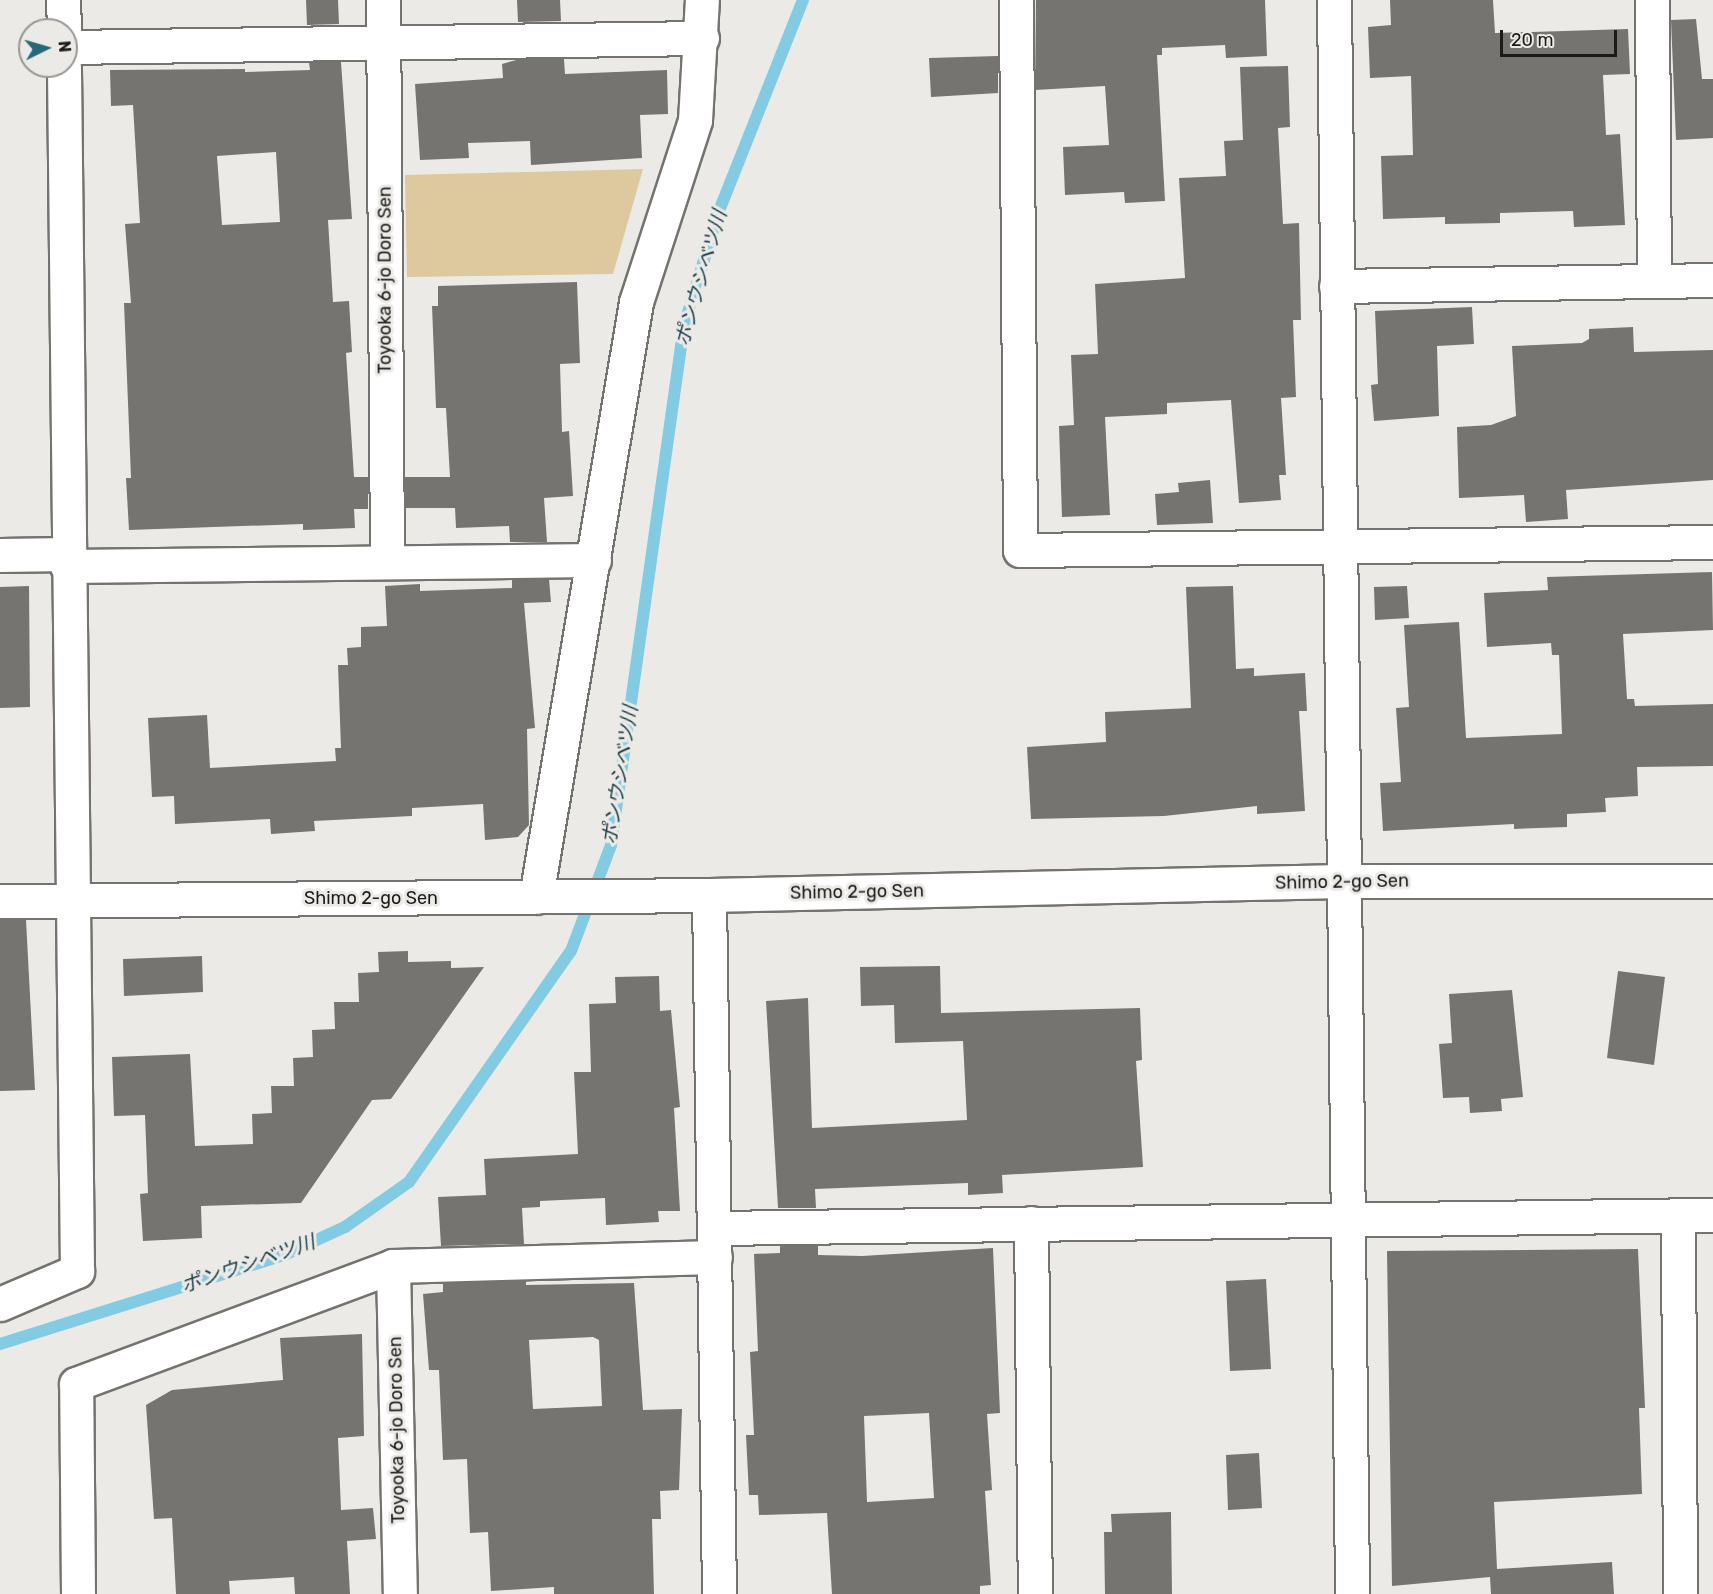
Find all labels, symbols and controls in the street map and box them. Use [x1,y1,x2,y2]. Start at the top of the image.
north arrow [18,18,78,78]
scale bar [1503,18,1620,56]
text: 20 m [1511,29,1553,51]
text: N [54,40,74,53]
street label: Toyooka 6-jo Doro Sen [374,186,396,374]
water label: ポンウシベツ川 [670,207,732,349]
water label: ポンウシベツ川 [597,704,643,846]
street label: Shimo 2-go Sen [1275,870,1409,894]
street label: Shimo 2-go Sen [790,880,924,904]
street label: Shimo 2-go Sen [304,887,438,909]
water label: ポンウシベツ川 [178,1230,318,1298]
street label: Toyooka 6-jo Doro Sen [385,1336,409,1524]

